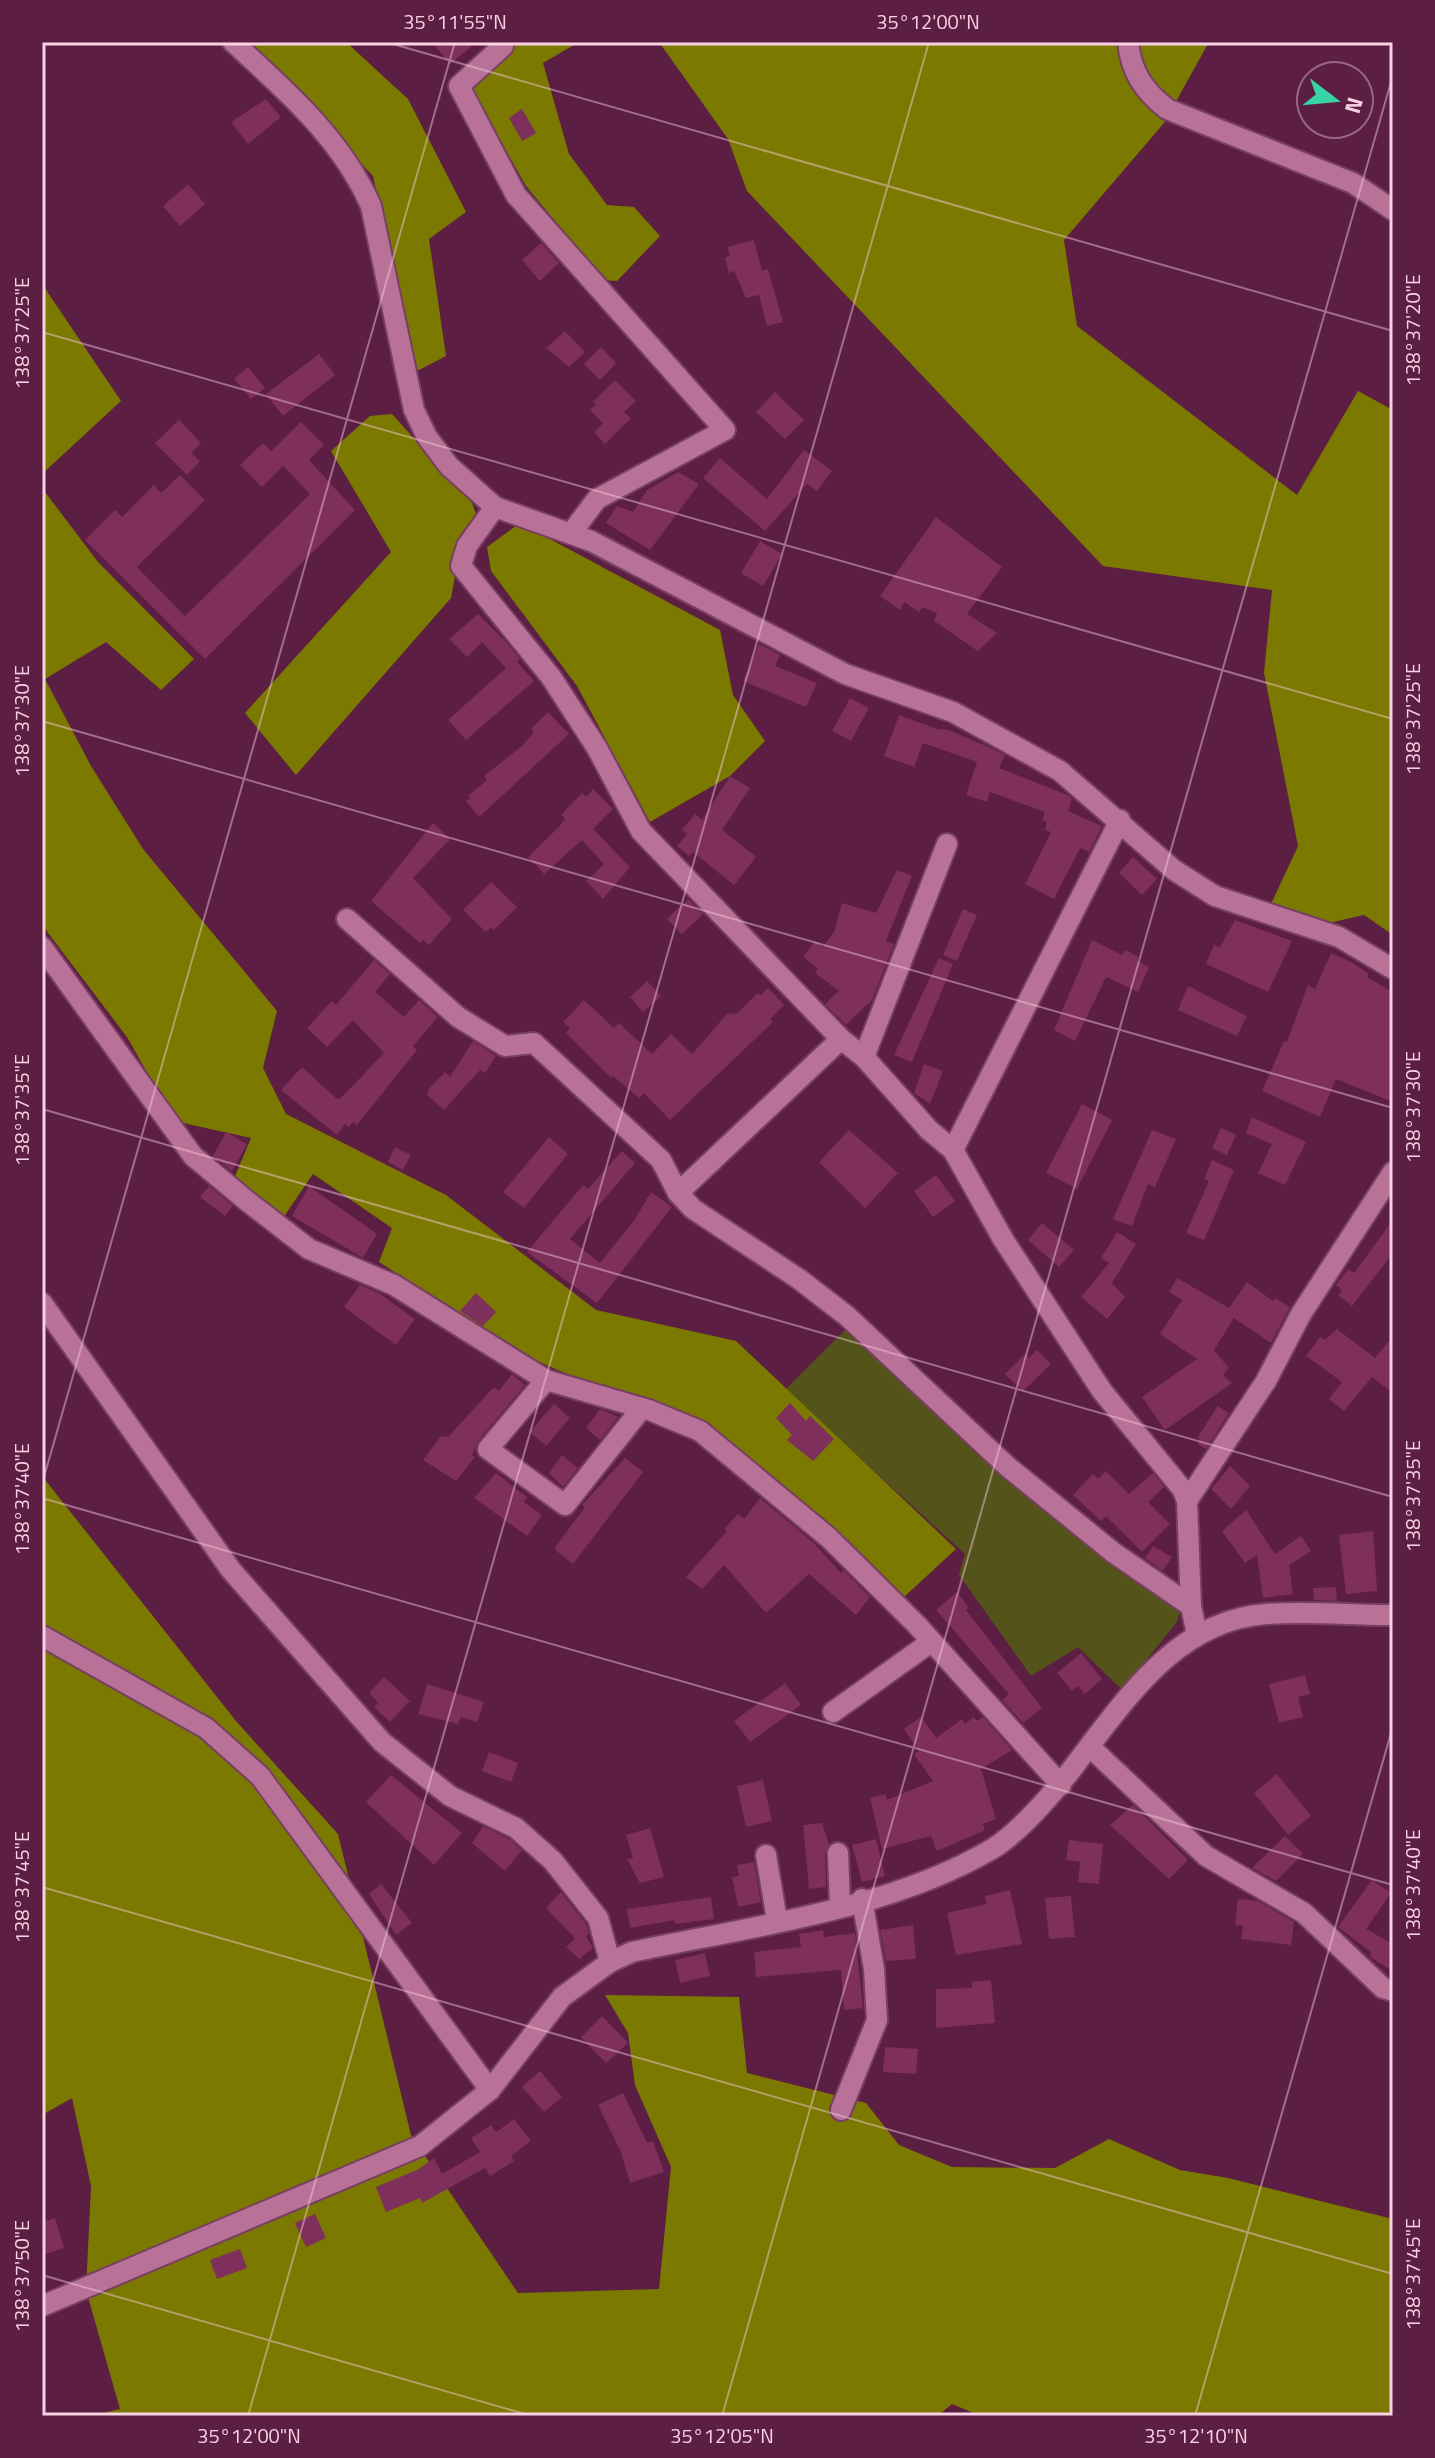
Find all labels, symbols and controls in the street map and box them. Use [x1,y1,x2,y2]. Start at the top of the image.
text: 35°11'55"N [403,6,507,37]
text: 35°12'00"N [876,6,980,37]
north arrow [1295,60,1375,140]
text: N [1336,93,1373,118]
text: 138°37'20"E [1397,274,1428,386]
text: 138°37'25"E [6,277,37,389]
text: 138°37'25"E [1397,663,1428,775]
text: 138°37'30"E [6,665,37,777]
text: 138°37'30"E [1397,1051,1428,1163]
text: 138°37'35"E [6,1054,37,1166]
text: 138°37'35"E [1397,1440,1428,1552]
text: 138°37'40"E [6,1443,37,1555]
text: 138°37'40"E [1397,1829,1428,1941]
text: 138°37'45"E [6,1831,37,1943]
text: 138°37'45"E [1397,2218,1428,2330]
text: 138°37'50"E [6,2220,37,2332]
text: 35°12'00"N [197,2420,301,2451]
text: 35°12'05"N [670,2420,774,2451]
text: 35°12'10"N [1144,2420,1248,2451]

